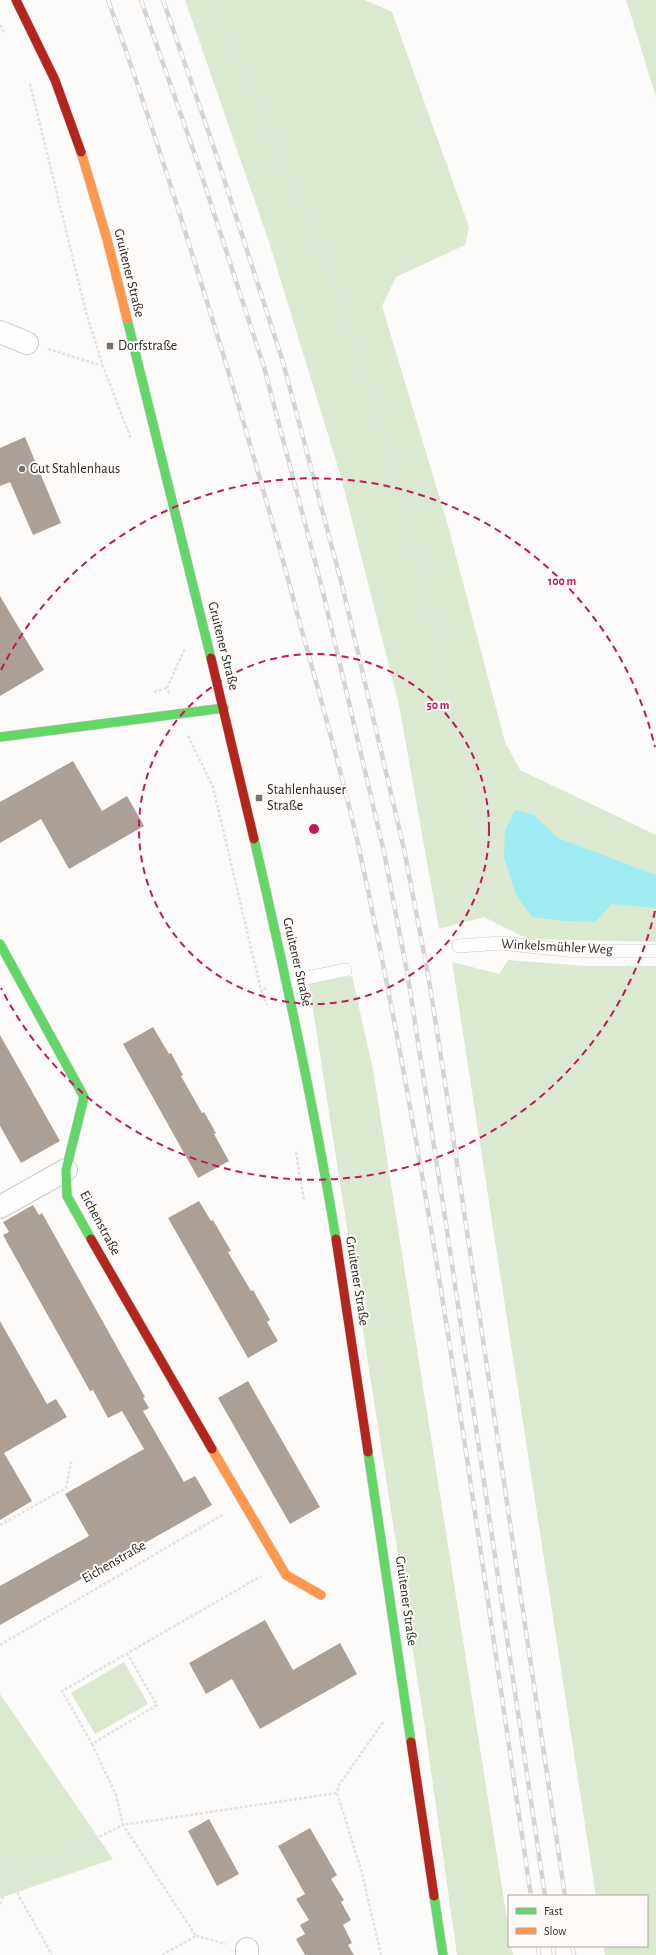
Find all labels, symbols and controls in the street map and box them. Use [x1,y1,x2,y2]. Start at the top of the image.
street label: Gruitener Straße [111,227,147,319]
place label: Dorfstraße [118,339,177,353]
marker: Dorfstraße [105,341,115,351]
place label: Gut Stahlenhaus [30,462,120,476]
marker: Gut Stahlenhaus [17,464,27,474]
text: 100 m [548,575,576,587]
street label: Gruitener Straße [205,600,241,692]
text: 50 m [427,699,450,711]
place label: Stahlenhauser Straße [267,783,346,813]
marker: Stahlenhauser Straße [254,793,264,803]
centre of rings [307,822,321,836]
street label: Gruitener Straße [280,916,314,1008]
street label: Winkelsmühler Weg [501,937,613,957]
street label: Eichenstraße [77,1188,123,1258]
street label: Gruitener Straße [343,1235,371,1327]
street label: Eichenstraße [80,1538,148,1586]
street label: Gruitener Straße [393,1555,419,1647]
legend [508,1895,648,1947]
text: Fast [544,1905,563,1917]
text: Slow [544,1925,566,1937]

